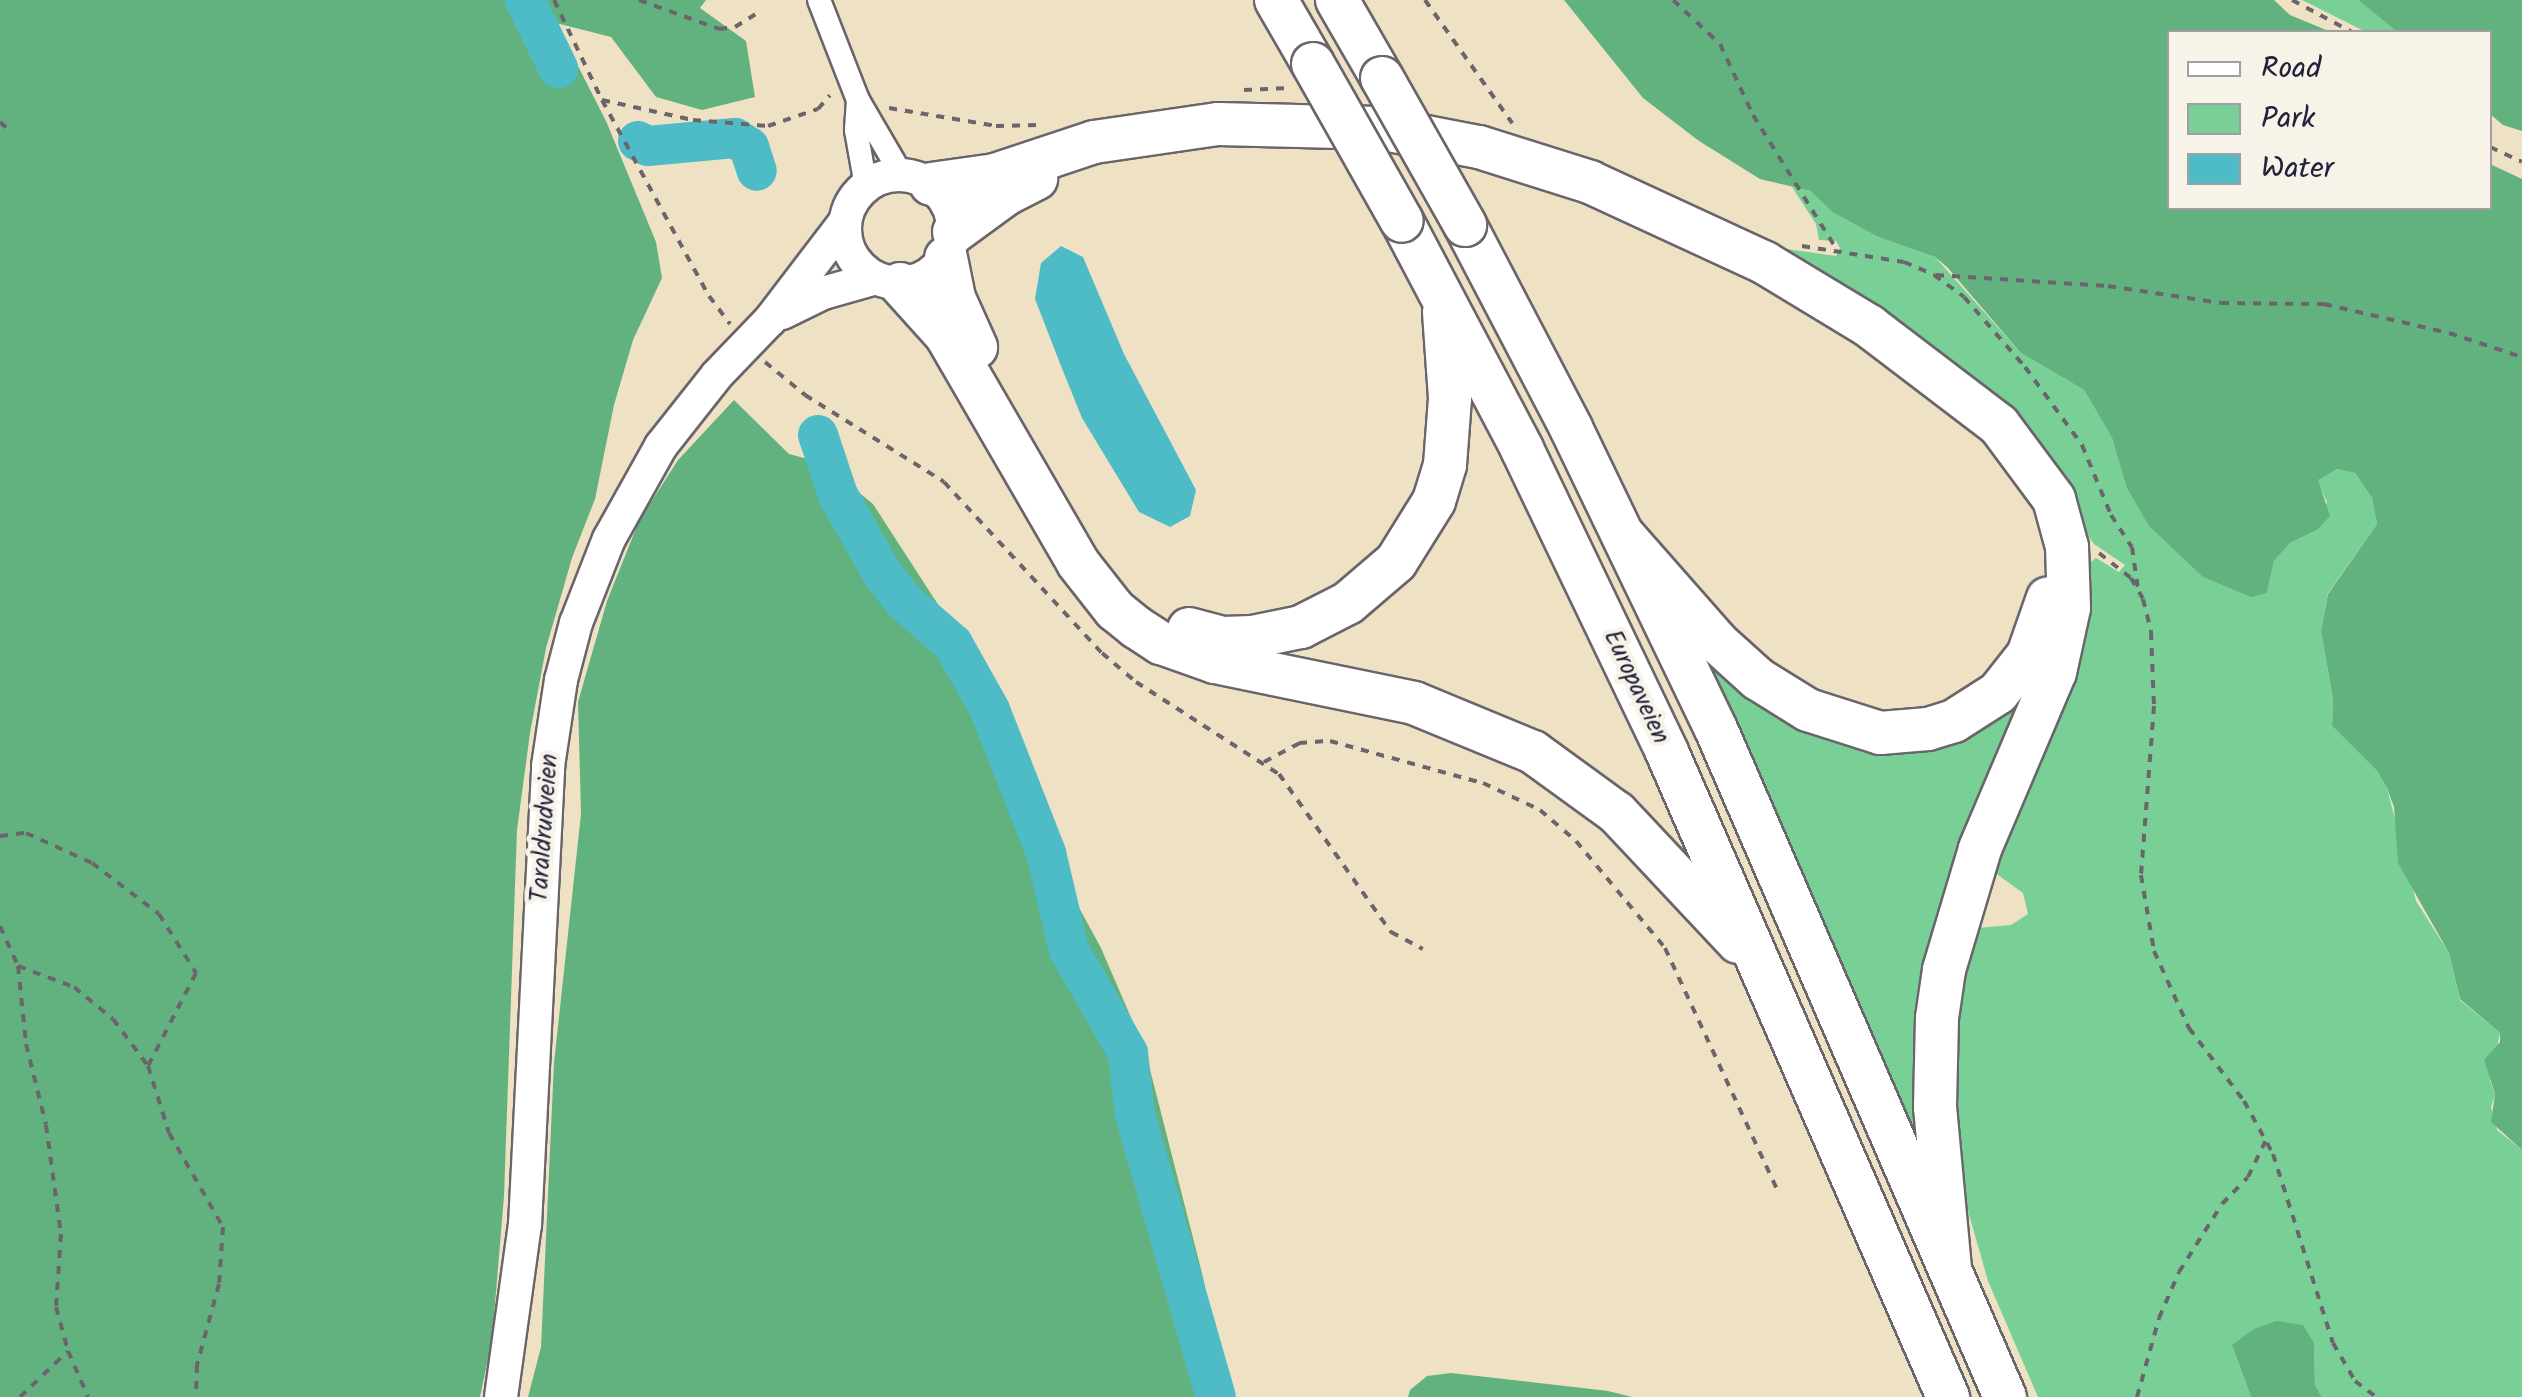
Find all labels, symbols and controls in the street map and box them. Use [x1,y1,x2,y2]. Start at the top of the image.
legend [2167,30,2492,210]
text: Road [2261,45,2321,93]
text: Park [2261,95,2315,143]
text: Water [2261,145,2334,193]
street label: Europaveien [1597,625,1675,749]
street label: Taraldrudveien [525,753,565,903]

